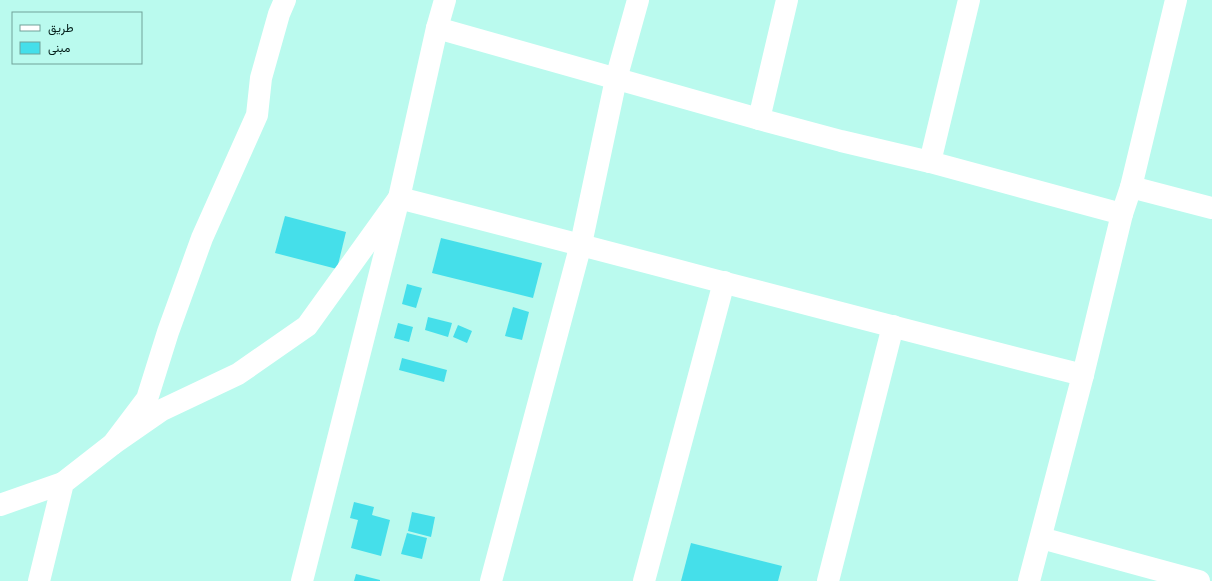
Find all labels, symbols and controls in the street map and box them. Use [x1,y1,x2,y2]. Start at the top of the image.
legend [12,12,142,64]
text: طريق [48,20,74,36]
text: مبنى [48,40,70,56]

